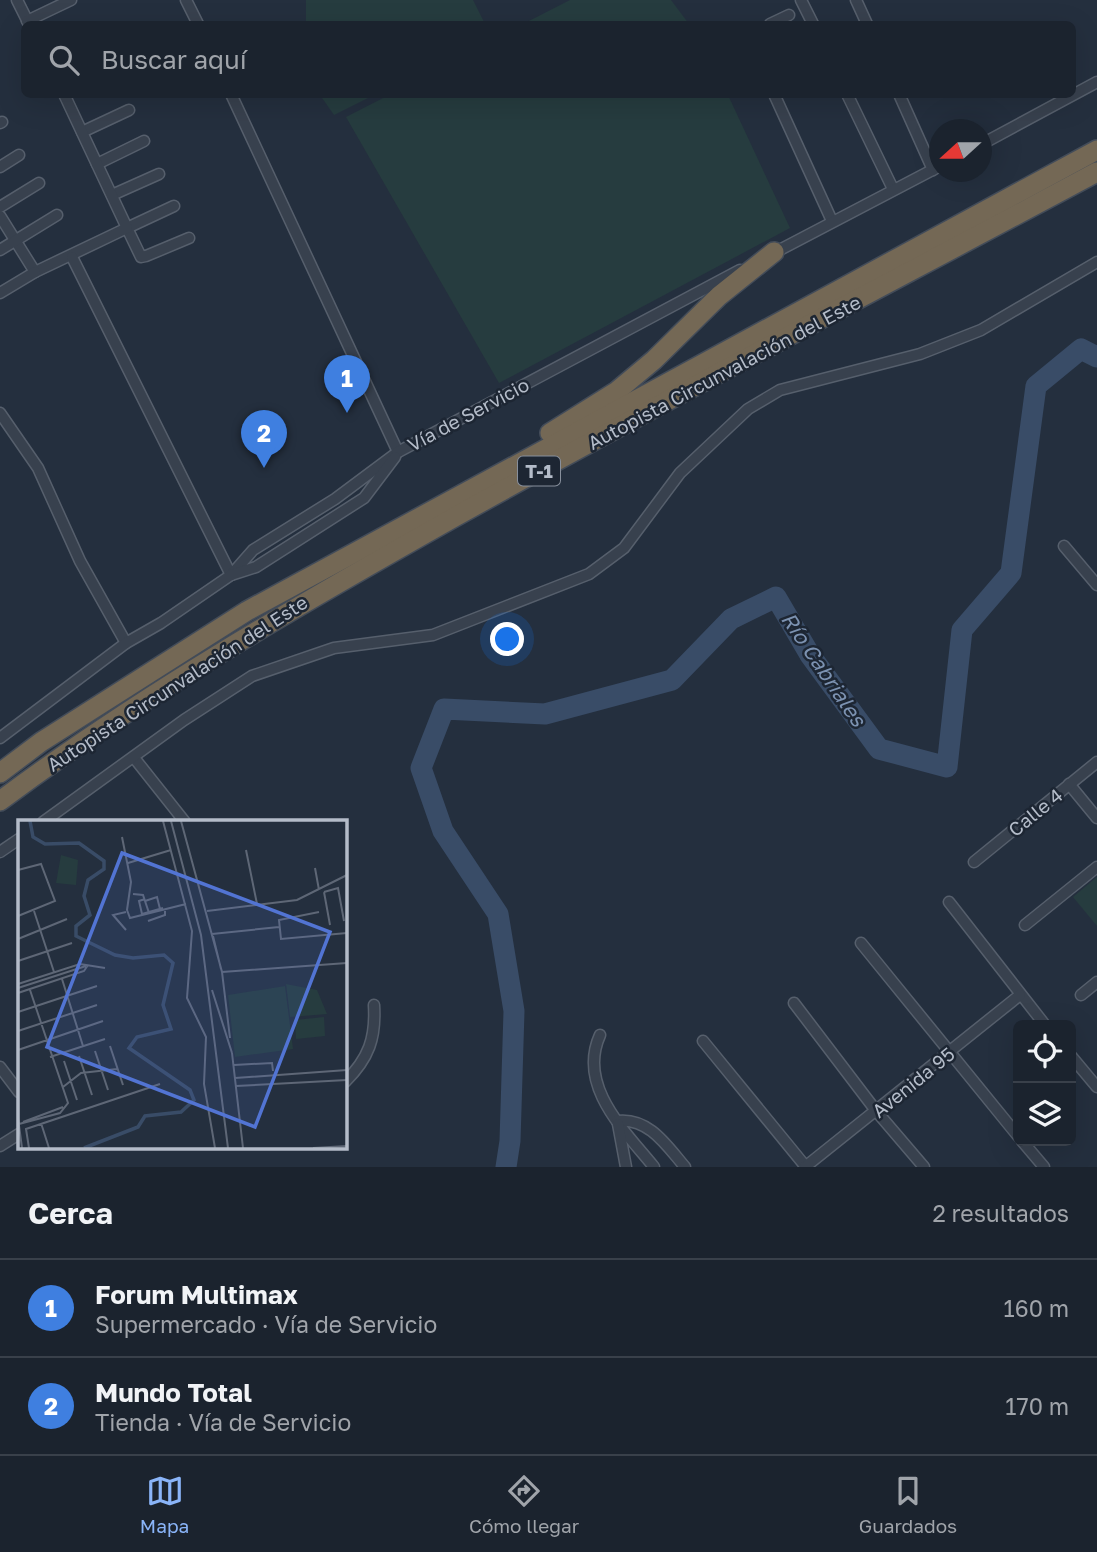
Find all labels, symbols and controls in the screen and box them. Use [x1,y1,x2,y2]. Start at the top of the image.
search box [21,21,1076,98]
icon: search [45,41,83,79]
text: Buscar aquí [101,44,247,75]
north arrow [929,119,992,182]
street label: Autopista Circunvalación del Este [584,290,864,454]
pin: 1 [324,355,370,413]
street label: Vía de Servicio [403,372,533,456]
pin: 2 [241,410,287,468]
road number: T-1 [518,457,560,486]
street label: Autopista Circunvalación del Este [42,590,312,776]
water label: Río Cabriales [776,607,872,732]
your location [490,622,524,656]
street label: Calle 4 [1003,783,1067,841]
inset map [18,820,346,1150]
map controls [1013,1020,1076,1146]
button: locate [1013,1020,1076,1083]
street label: Avenida 95 [867,1042,959,1122]
button: layers [1013,1083,1076,1146]
text: Cerca [28,1195,113,1231]
text: 2 resultados [932,1199,1069,1227]
text: Forum Multimax [95,1279,298,1310]
text: 1 [45,1294,57,1322]
text: 160 m [1004,1294,1069,1322]
text: Supermercado · Vía de Servicio [95,1310,437,1338]
text: Mundo Total [95,1377,252,1408]
text: 2 [44,1392,58,1420]
text: 170 m [1005,1392,1069,1420]
text: Tienda · Vía de Servicio [95,1408,351,1436]
tab: Mapa [140,1472,189,1537]
tab: Cómo llegar [469,1472,579,1537]
tab: Guardados [859,1472,957,1537]

